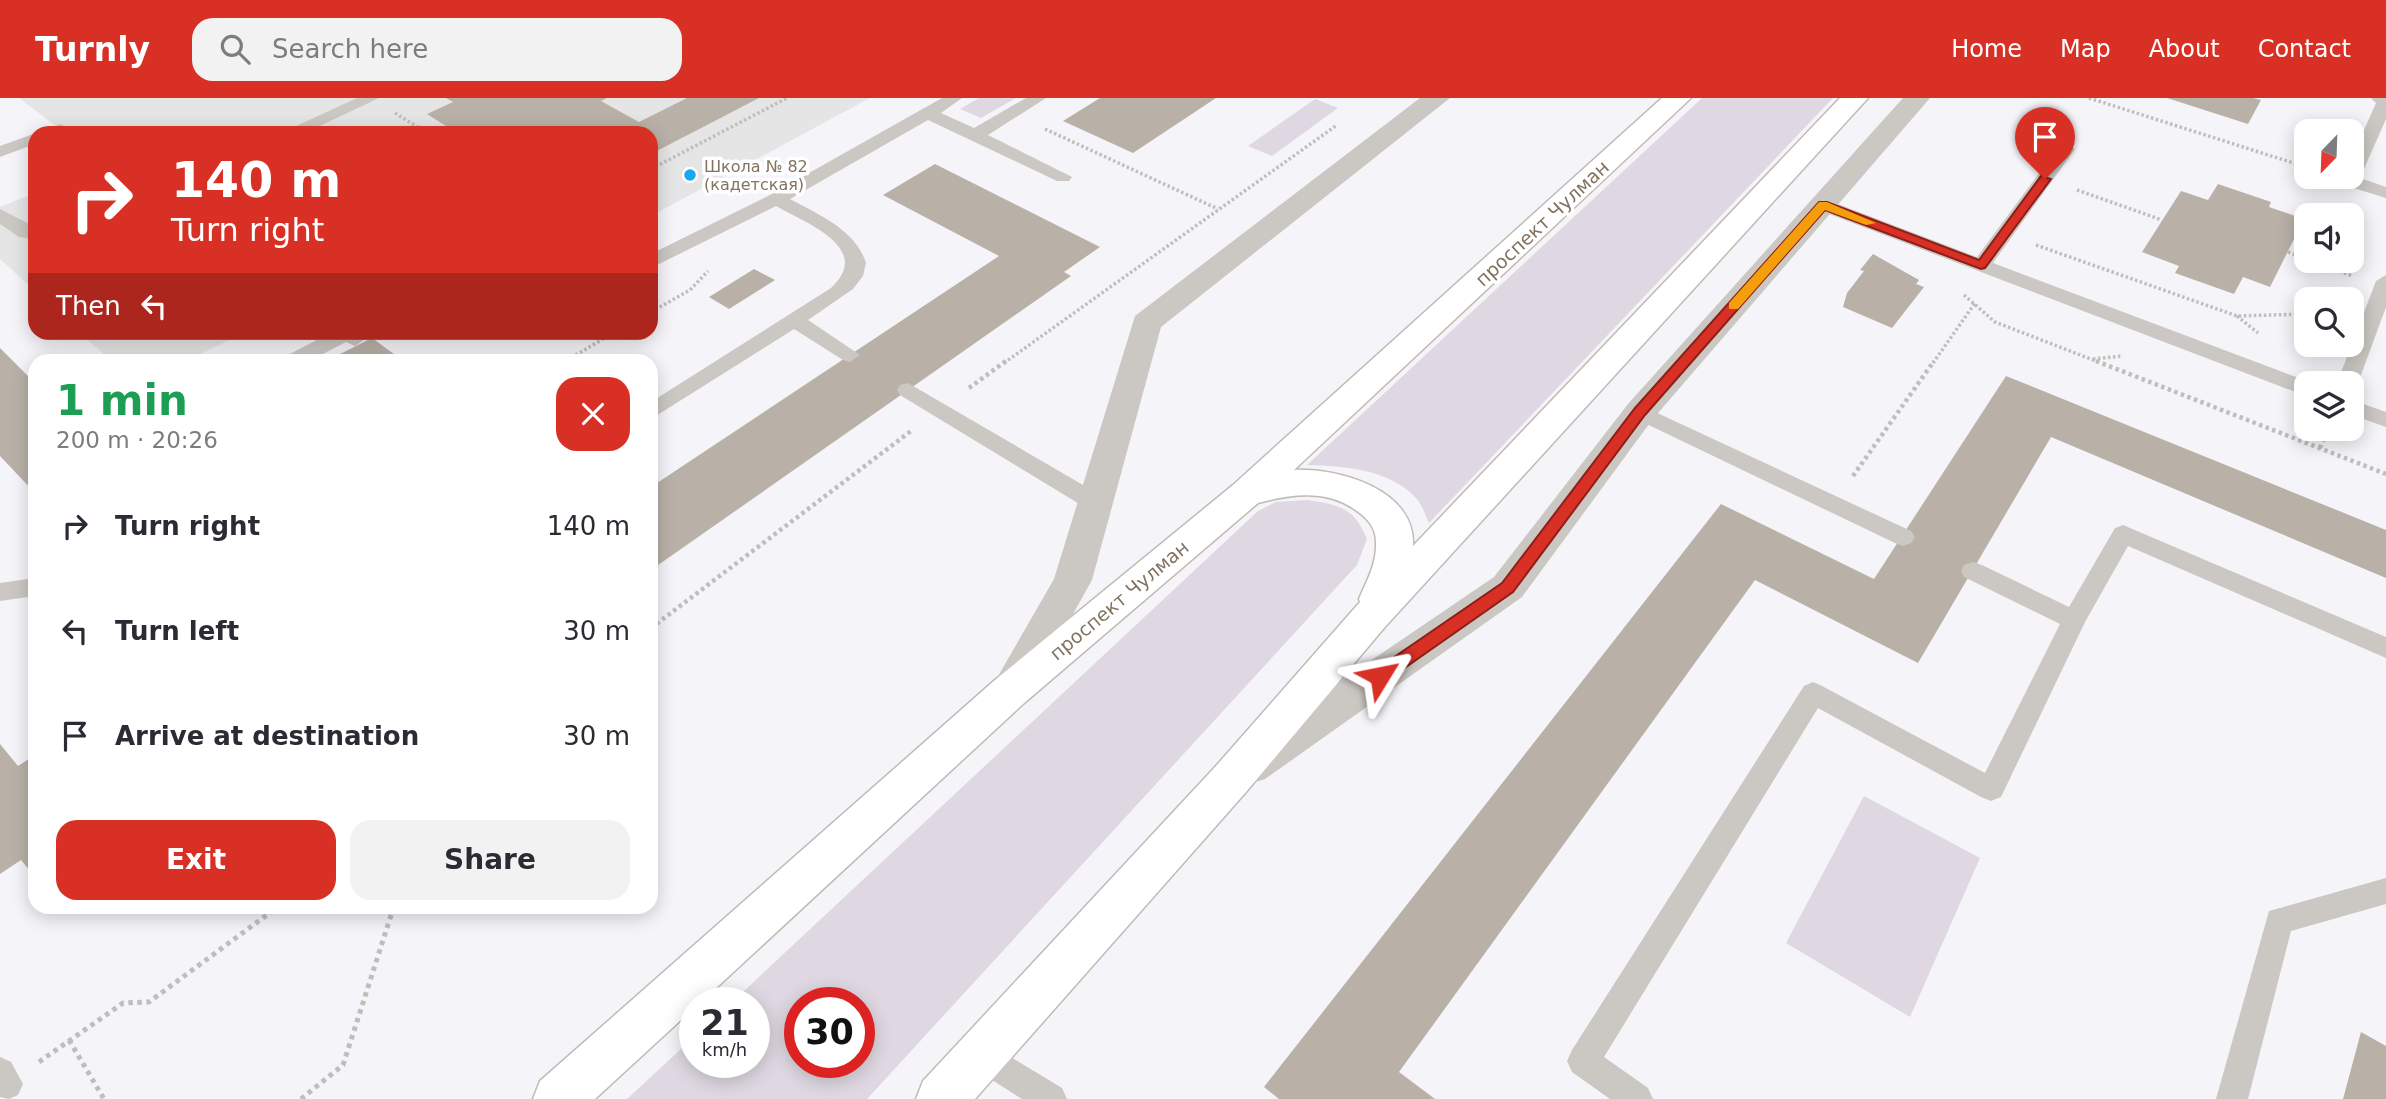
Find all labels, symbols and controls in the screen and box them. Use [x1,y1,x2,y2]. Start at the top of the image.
search box [192,18,682,81]
text: Turnly [35,30,150,69]
icon: search [216,30,254,68]
text: Search here [272,34,428,64]
text: Home [1951,35,2022,63]
text: Map [2060,35,2111,63]
text: About [2149,35,2220,63]
text: Contact [2258,35,2351,63]
pin [2015,107,2075,179]
icon: arrive [2026,118,2064,156]
north arrow [2294,119,2364,189]
map controls [2294,119,2364,441]
text: 140 m [171,152,341,209]
icon: right [56,154,147,245]
street label: проспект Чулман [1471,156,1613,290]
place label: Школа № 82 (кадетская) [704,157,808,194]
marker: Школа № 82 (кадетская) [682,167,698,183]
button: sound [2294,203,2364,273]
text: Turn right [171,211,324,249]
icon: left [135,287,173,325]
button: search [2294,287,2364,357]
text: Then [56,291,121,321]
button: layers [2294,371,2364,441]
text: 1 min [56,376,188,425]
button: close [556,377,630,451]
text: 200 m · 20:26 [56,427,218,453]
icon: right [56,507,94,545]
text: Turn right [115,511,260,541]
text: 140 m [547,511,630,541]
street label: проспект Чулман [1045,536,1193,664]
icon: left [56,612,94,650]
text: Turn left [115,616,239,646]
text: 30 m [563,616,630,646]
position arrow [1343,639,1417,713]
icon: arrive [56,717,94,755]
text: Arrive at destination [115,721,419,751]
text: 30 m [563,721,630,751]
button: Exit [56,820,336,900]
button: Share [350,820,630,900]
speed limit sign: 30 [784,987,875,1078]
text: 21 [700,1003,749,1043]
text: km/h [702,1039,747,1060]

